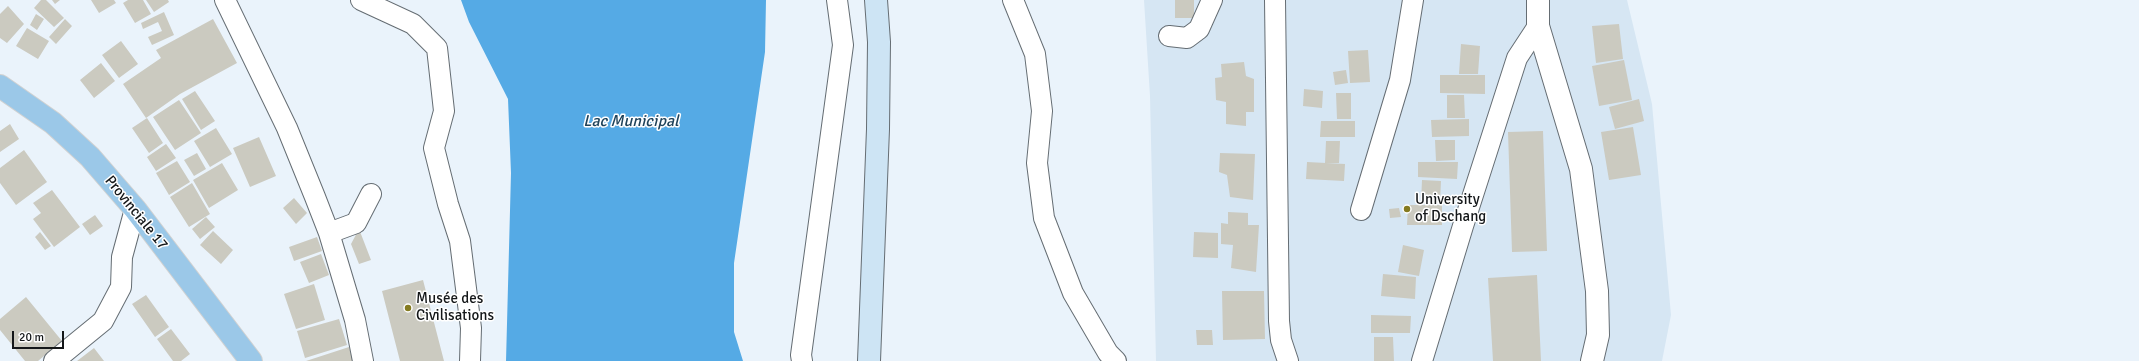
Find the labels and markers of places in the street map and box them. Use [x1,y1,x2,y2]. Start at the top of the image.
place label: University of Dschang [1415,191,1486,226]
marker: University of Dschang [1402,204,1412,214]
place label: Musée des Civilisations [416,290,494,325]
marker: Musée des Civilisations [403,303,413,313]

